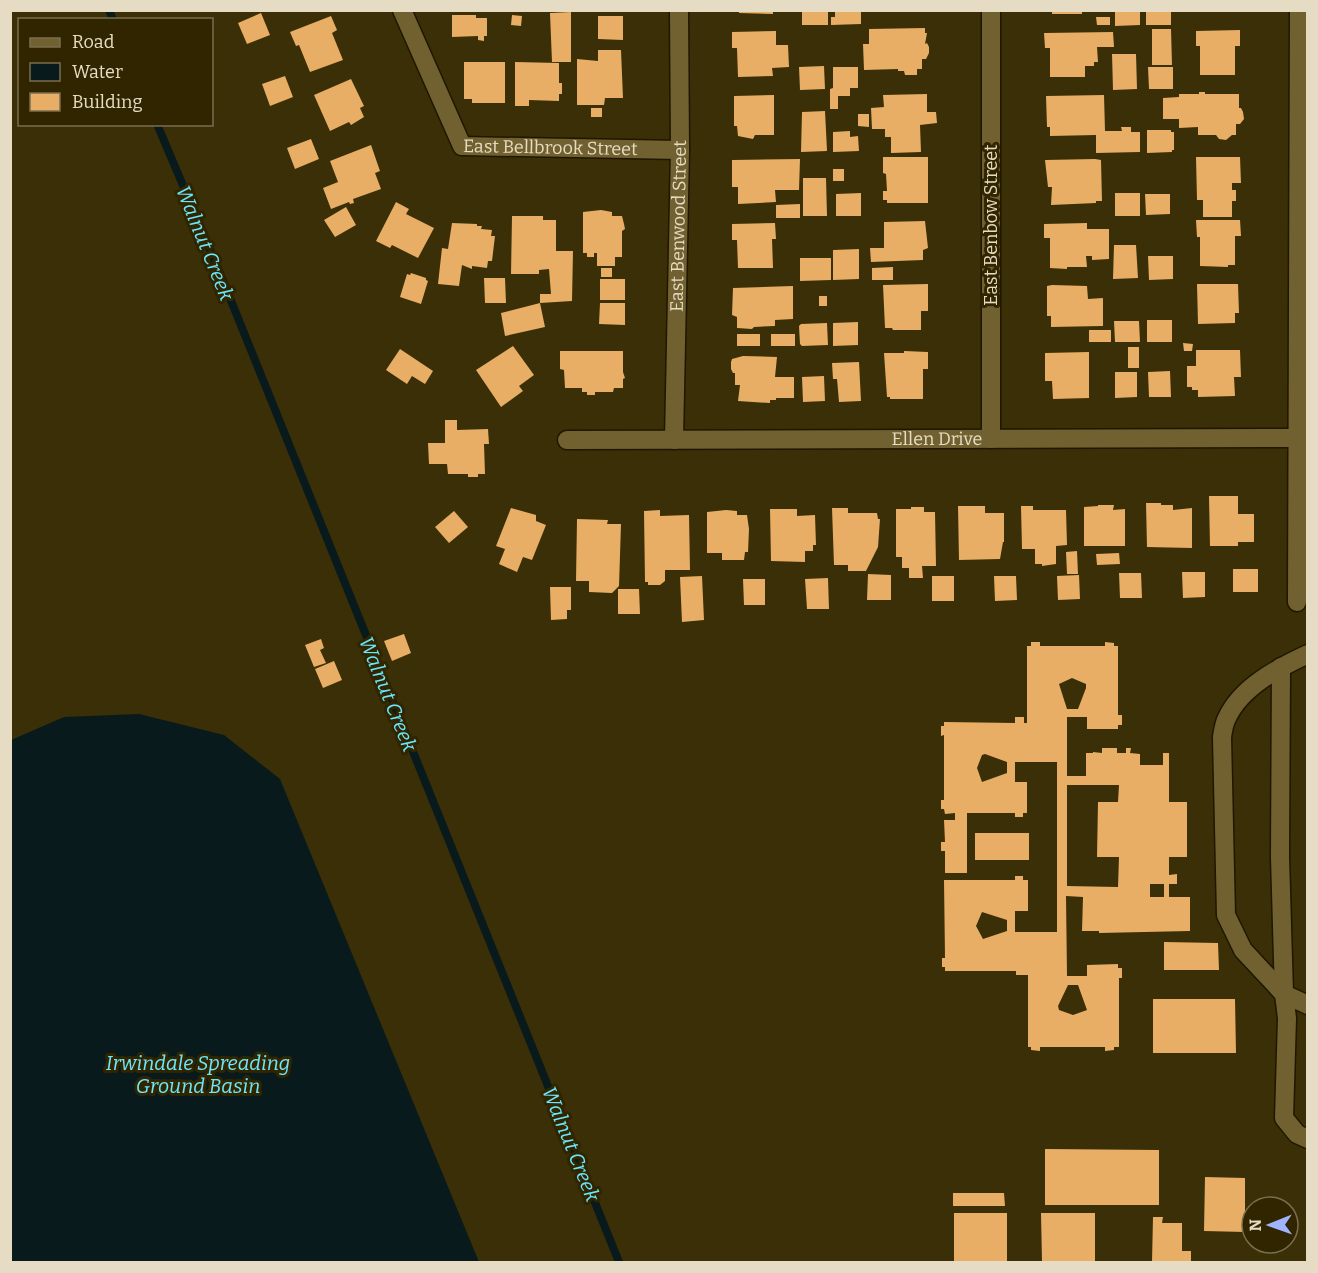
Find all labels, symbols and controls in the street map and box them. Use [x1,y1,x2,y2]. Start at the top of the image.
legend [18,18,213,126]
text: Road [72,31,115,53]
text: Water [72,61,123,83]
text: Building [72,91,143,113]
street label: East Bellbrook Street [463,135,638,160]
street label: East Benwood Street [666,140,691,312]
street label: East Benbow Street [980,144,1002,306]
water label: Walnut Creek [171,182,239,304]
street label: Ellen Drive [892,428,982,450]
water label: Walnut Creek [354,633,422,755]
water label: Irwindale Spreading Ground Basin [106,1051,290,1098]
water label: Walnut Creek [537,1083,605,1205]
north arrow [1240,1195,1300,1255]
text: N [1246,1219,1265,1232]

